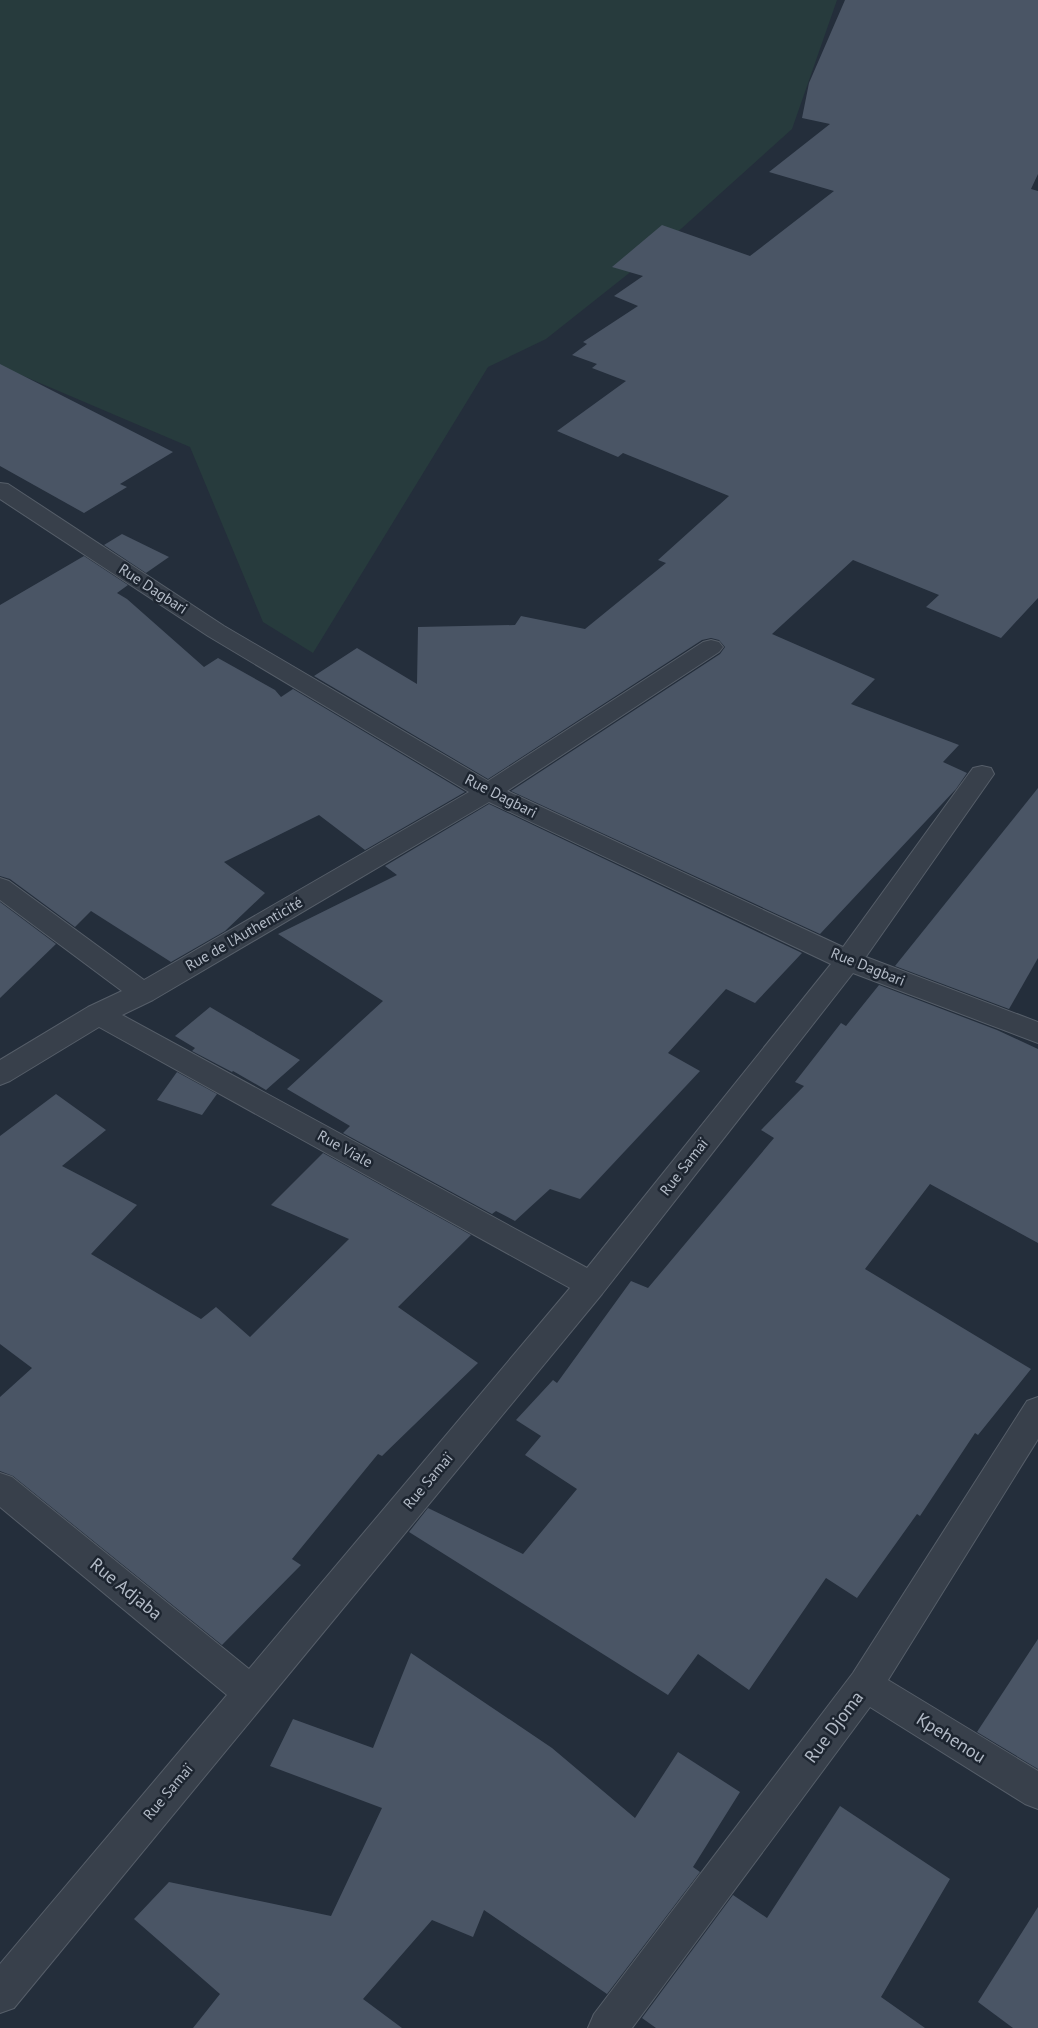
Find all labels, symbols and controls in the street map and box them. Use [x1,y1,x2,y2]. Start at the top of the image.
street label: Rue Dagbari [115,559,191,618]
street label: Rue Dagbari [462,769,540,822]
street label: Rue de l'Authenticité [182,892,306,975]
street label: Rue Dagbari [828,943,908,990]
street label: Rue Viale [314,1126,376,1171]
street label: Rue Samaï [655,1133,712,1199]
street label: Rue Samaï [399,1448,457,1513]
street label: Rue Adjaba [86,1553,167,1625]
street label: Rue Djoma [799,1686,868,1767]
street label: Kpehenou [912,1707,990,1768]
street label: Rue Samaï [139,1759,197,1824]

